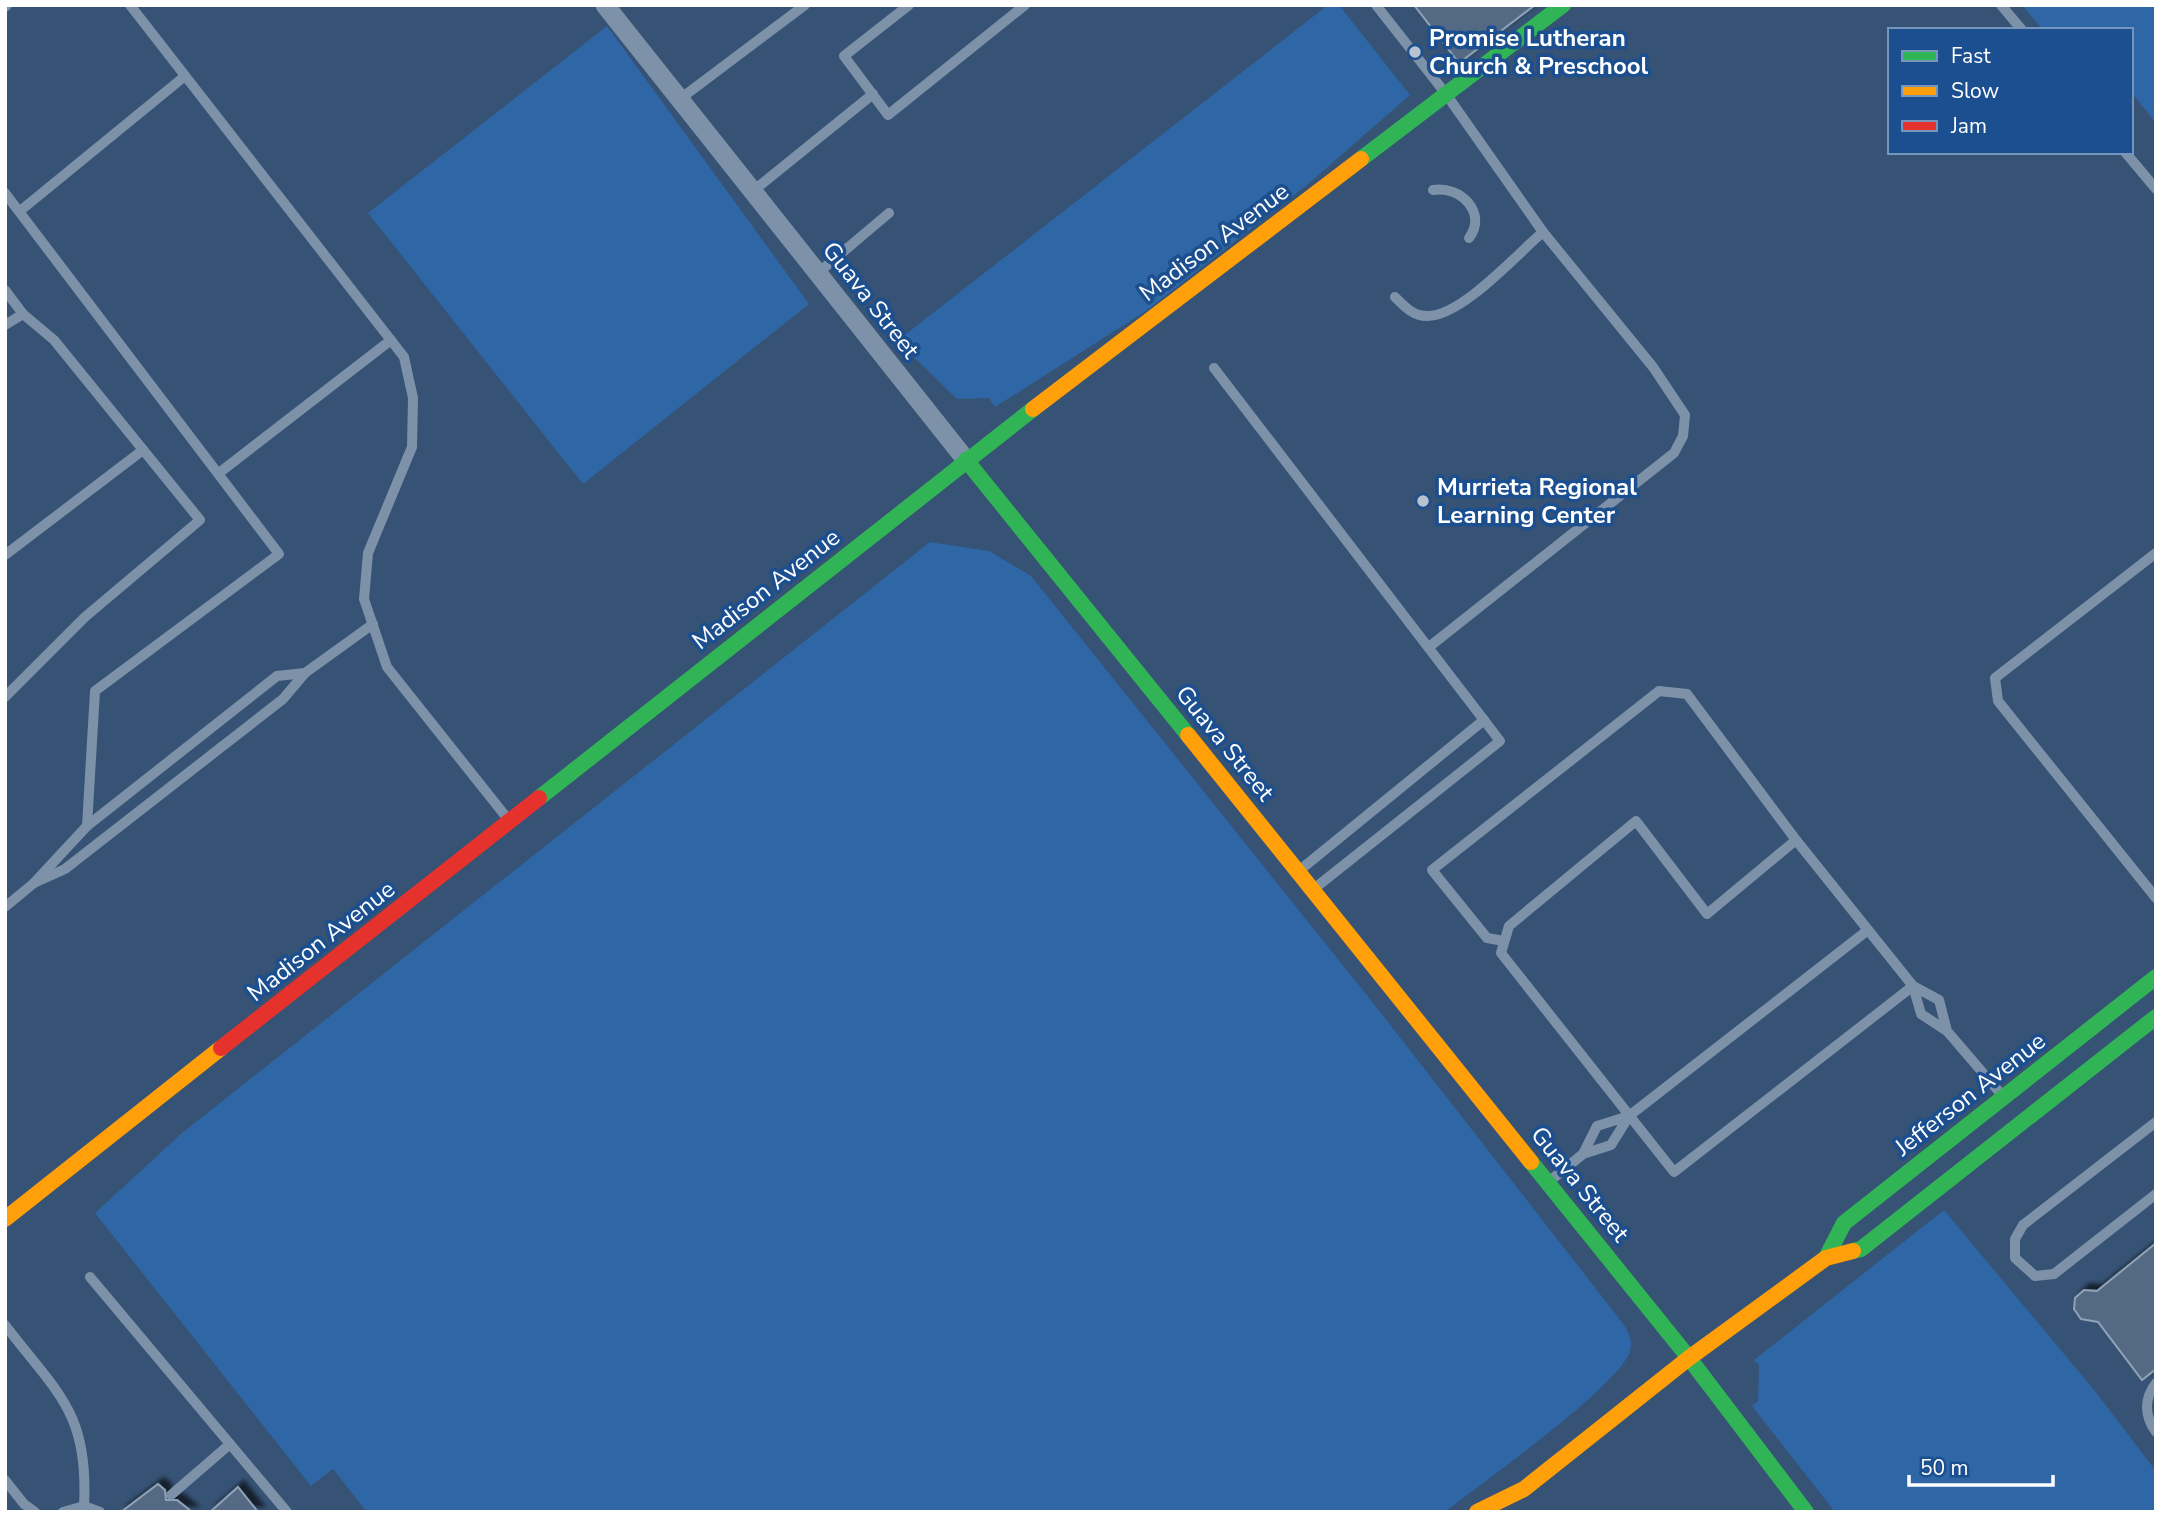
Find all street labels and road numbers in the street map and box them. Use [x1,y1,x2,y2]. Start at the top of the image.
street label: Madison Avenue [1133,175,1295,309]
street label: Guava Street [815,235,927,365]
street label: Madison Avenue [686,521,846,657]
street label: Guava Street [1169,679,1282,808]
street label: Madison Avenue [241,873,401,1009]
street label: Jefferson Avenue [1887,1025,2052,1164]
street label: Guava Street [1524,1120,1637,1249]

